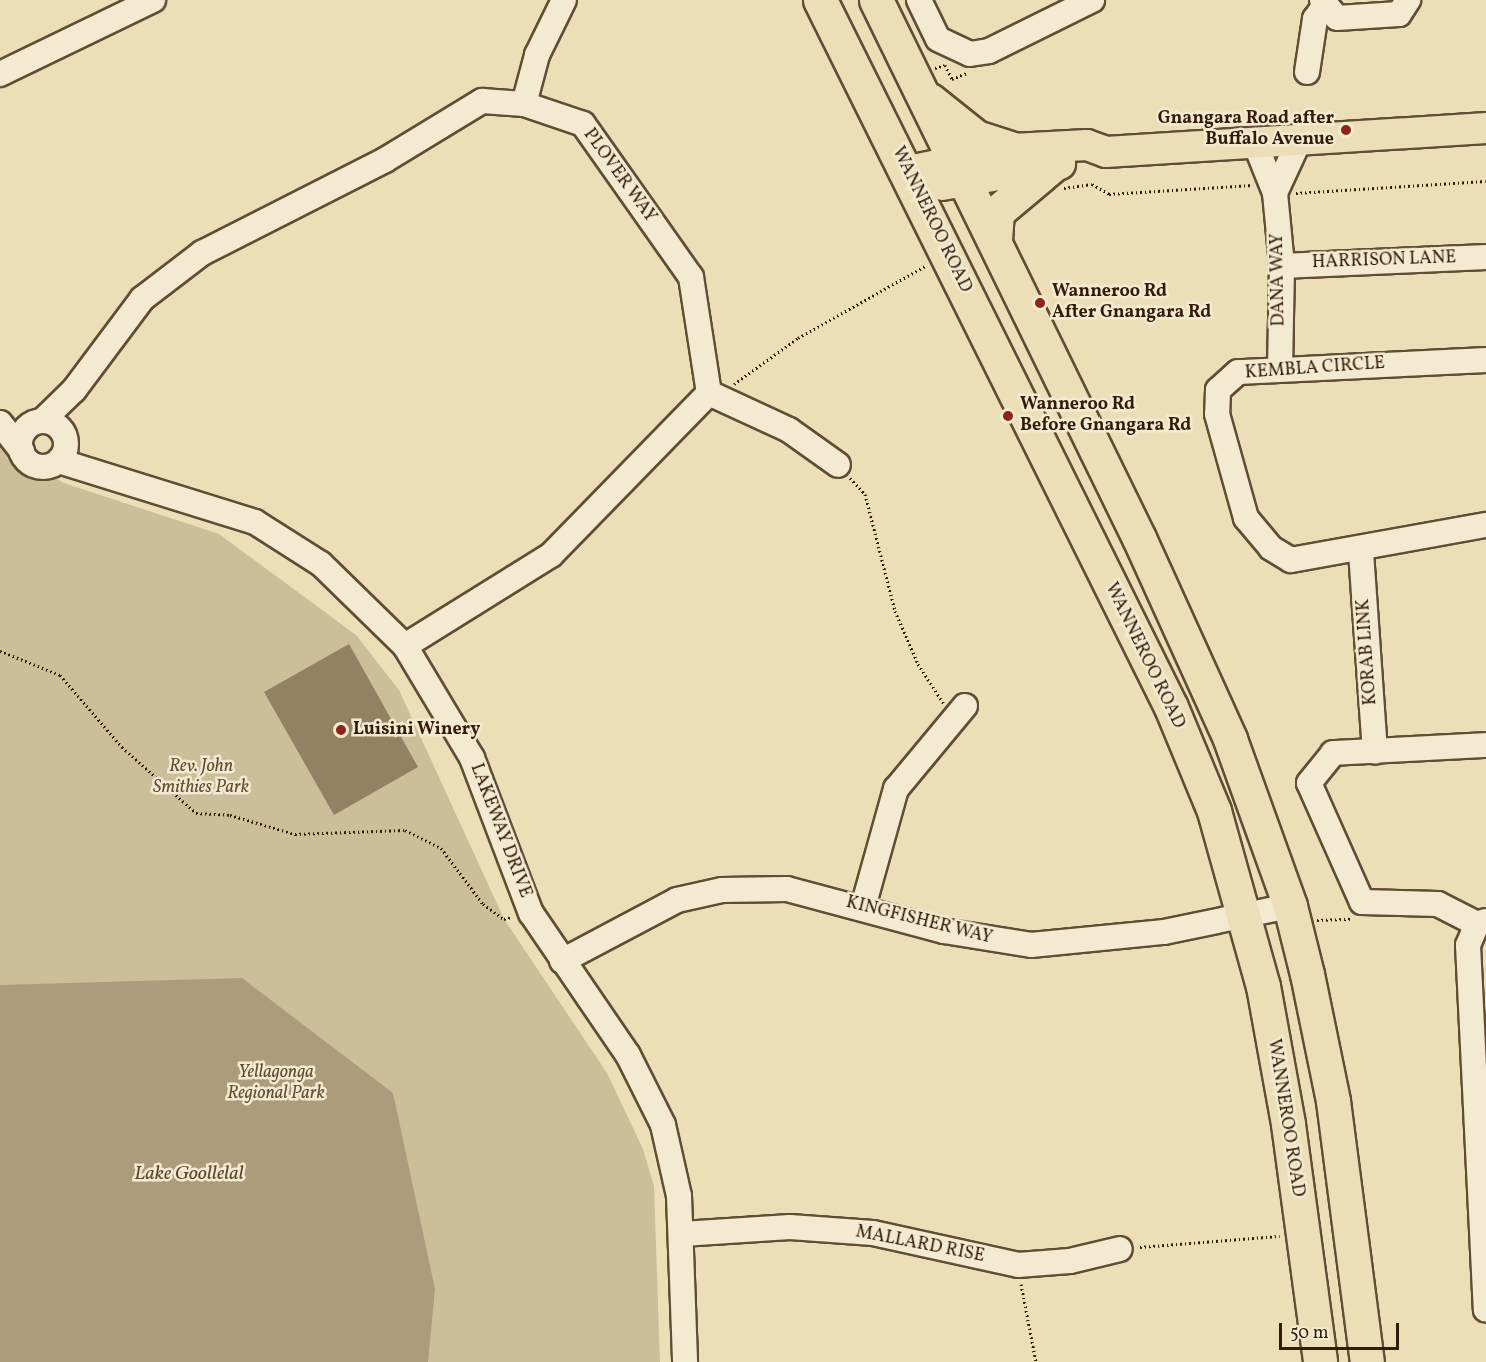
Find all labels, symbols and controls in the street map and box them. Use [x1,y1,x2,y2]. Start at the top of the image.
place label: Gnangara Road after Buffalo Avenue [1158,109,1334,152]
marker: Gnangara Road after Buffalo Avenue [1339,123,1353,137]
street label: PLOVER WAY [578,125,660,227]
street label: WANNEROO ROAD [886,144,976,296]
street label: DANA WAY [1267,233,1291,327]
street label: HARRISON LANE [1312,248,1456,274]
place label: Wanneroo Rd After Gnangara Rd [1052,282,1211,324]
marker: Wanneroo Rd After Gnangara Rd [1033,296,1047,310]
street label: KEMBLA CIRCLE [1244,353,1386,385]
place label: Wanneroo Rd Before Gnangara Rd [1020,395,1191,438]
marker: Wanneroo Rd Before Gnangara Rd [1001,409,1015,423]
street label: WANNEROO ROAD [1099,580,1189,732]
street label: KORAB LINK [1354,598,1382,706]
place label: Luisini Winery [353,719,481,741]
marker: Luisini Winery [334,723,348,737]
park label: Rev. John Smithies Park [153,757,249,800]
street label: LAKEWAY DRIVE [464,761,536,901]
street label: KINGFISHER WAY [843,892,995,950]
street label: WANNEROO ROAD [1262,1037,1308,1199]
park label: Yellagonga Regional Park [227,1063,325,1106]
water label: Lake Goollelal [134,1162,244,1186]
street label: MALLARD RISE [854,1222,986,1268]
scale bar [1282,1311,1402,1349]
text: 50 m [1290,1321,1329,1346]

